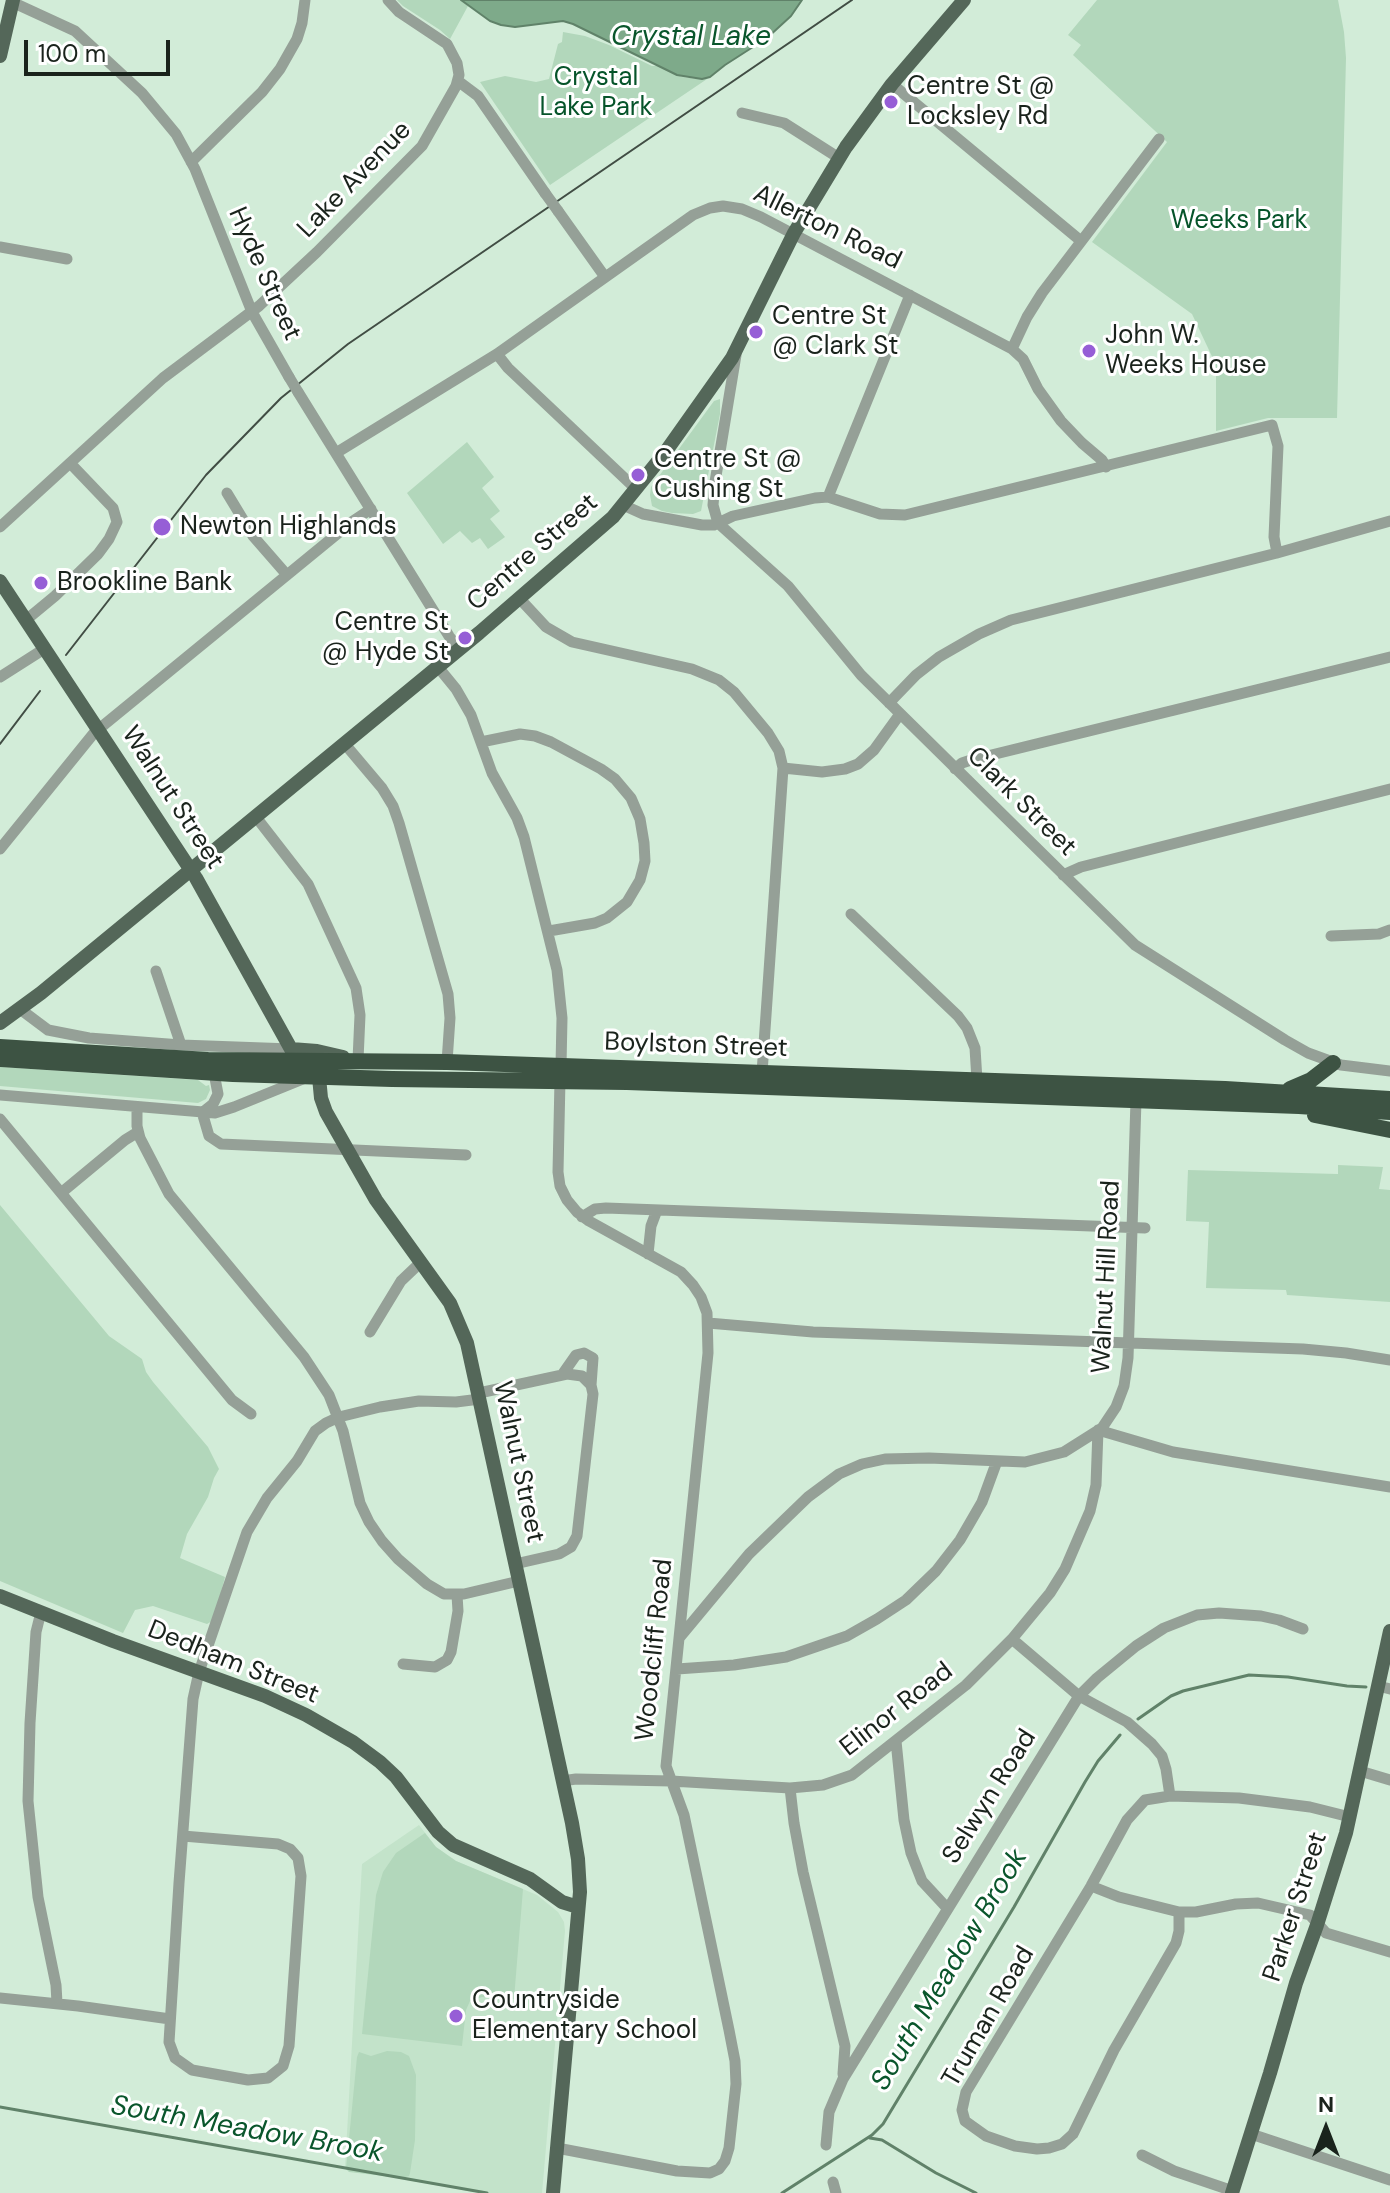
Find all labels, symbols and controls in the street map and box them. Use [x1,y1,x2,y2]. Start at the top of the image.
water label: Crystal Lake [611,21,771,55]
scale bar [28,24,174,74]
text: 100 m [38,38,106,69]
park label: Crystal Lake Park [539,62,653,124]
place label: Centre St @ Locksley Rd [907,71,1055,132]
marker: Centre St @ Locksley Rd [882,93,900,111]
street label: Lake Avenue [292,115,418,245]
street label: Allerton Road [748,179,906,277]
street label: Hyde Street [221,203,307,345]
park label: Weeks Park [1170,205,1308,237]
place label: Centre St @ Clark St [772,301,899,362]
place label: John W. Weeks House [1105,320,1267,382]
marker: Centre St @ Clark St [747,323,765,341]
marker: John W. Weeks House [1080,342,1098,360]
place label: Centre St @ Cushing St [654,444,802,506]
marker: Centre St @ Cushing St [629,466,647,484]
street label: Centre Street [461,488,605,618]
place label: Newton Highlands [180,511,397,543]
marker: Newton Highlands [151,516,173,538]
place label: Brookline Bank [57,567,232,599]
marker: Brookline Bank [32,574,50,592]
place label: Centre St @ Hyde St [322,607,449,668]
marker: Centre St @ Hyde St [456,629,474,647]
street label: Walnut Street [114,721,230,875]
street label: Clark Street [960,741,1082,863]
street label: Boylston Street [604,1027,788,1065]
street label: Walnut Hill Road [1086,1179,1128,1375]
street label: Walnut Street [486,1378,550,1546]
street label: Woodcliff Road [630,1557,680,1743]
street label: Dedham Street [143,1614,323,1712]
street label: Elinor Road [835,1656,959,1764]
street label: Selwyn Road [936,1724,1044,1870]
street label: Parker Street [1257,1828,1335,1986]
water label: South Meadow Brook [865,1843,1035,2097]
street label: Truman Road [936,1941,1042,2093]
place label: Countryside Elementary School [472,1985,697,2046]
marker: Countryside Elementary School [447,2007,465,2025]
water label: South Meadow Brook [108,2089,386,2171]
north arrow [1286,2089,1366,2169]
text: N [1318,2090,1334,2119]

